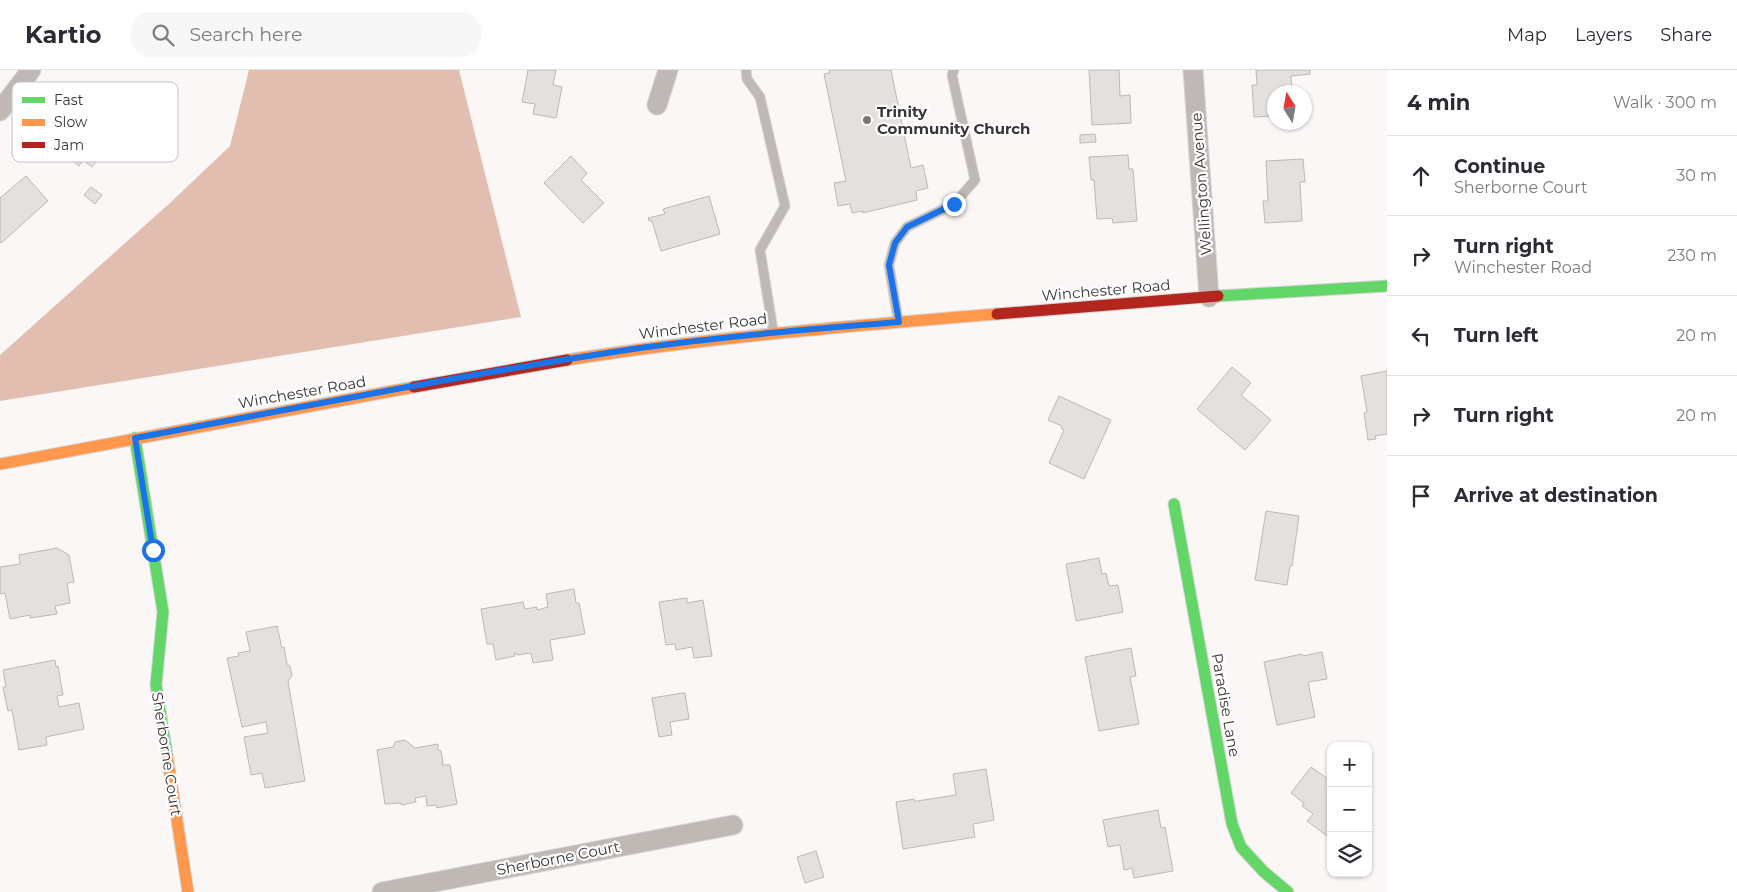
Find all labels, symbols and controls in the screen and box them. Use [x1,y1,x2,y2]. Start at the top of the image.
search box [131,12,481,57]
text: Kartio [25,20,101,49]
icon: search [149,21,177,49]
text: Search here [189,23,302,46]
text: Map [1507,24,1547,46]
text: Layers [1575,24,1632,46]
text: Share [1660,24,1712,46]
legend [12,82,178,162]
north arrow [1267,85,1312,130]
text: 4 min [1407,90,1470,115]
text: Fast [54,91,84,109]
text: Walk · 300 m [1613,93,1717,112]
place label: Trinity Community Church [877,102,1030,138]
street label: Wellington Avenue [1187,112,1215,256]
text: Slow [54,113,88,131]
marker: Trinity Community Church [861,114,873,126]
text: Jam [53,136,84,154]
text: Continue [1454,155,1545,178]
icon: ahead [1407,162,1435,190]
text: 30 m [1676,166,1717,185]
text: Sherborne Court [1454,178,1587,197]
route end [943,193,966,216]
text: Turn right [1454,235,1554,258]
icon: right [1407,242,1435,270]
text: 230 m [1667,246,1717,265]
text: Winchester Road [1454,258,1592,277]
street label: Winchester Road [1041,275,1171,305]
street label: Winchester Road [638,309,768,343]
icon: left [1407,322,1435,350]
text: Turn left [1454,324,1539,347]
text: 20 m [1676,326,1717,345]
street label: Winchester Road [237,371,367,413]
icon: right [1407,402,1435,430]
text: Turn right [1454,404,1554,427]
text: 20 m [1676,406,1717,425]
icon: arrive [1407,482,1435,510]
text: Arrive at destination [1454,484,1658,507]
route start [142,539,165,562]
street label: Paradise Lane [1208,652,1244,758]
street label: Sherborne Court [148,691,186,817]
map controls [1327,742,1372,877]
button: + [1327,742,1372,787]
button: − [1327,787,1372,832]
button: layers [1327,832,1372,877]
street label: Sherborne Court [495,837,621,879]

